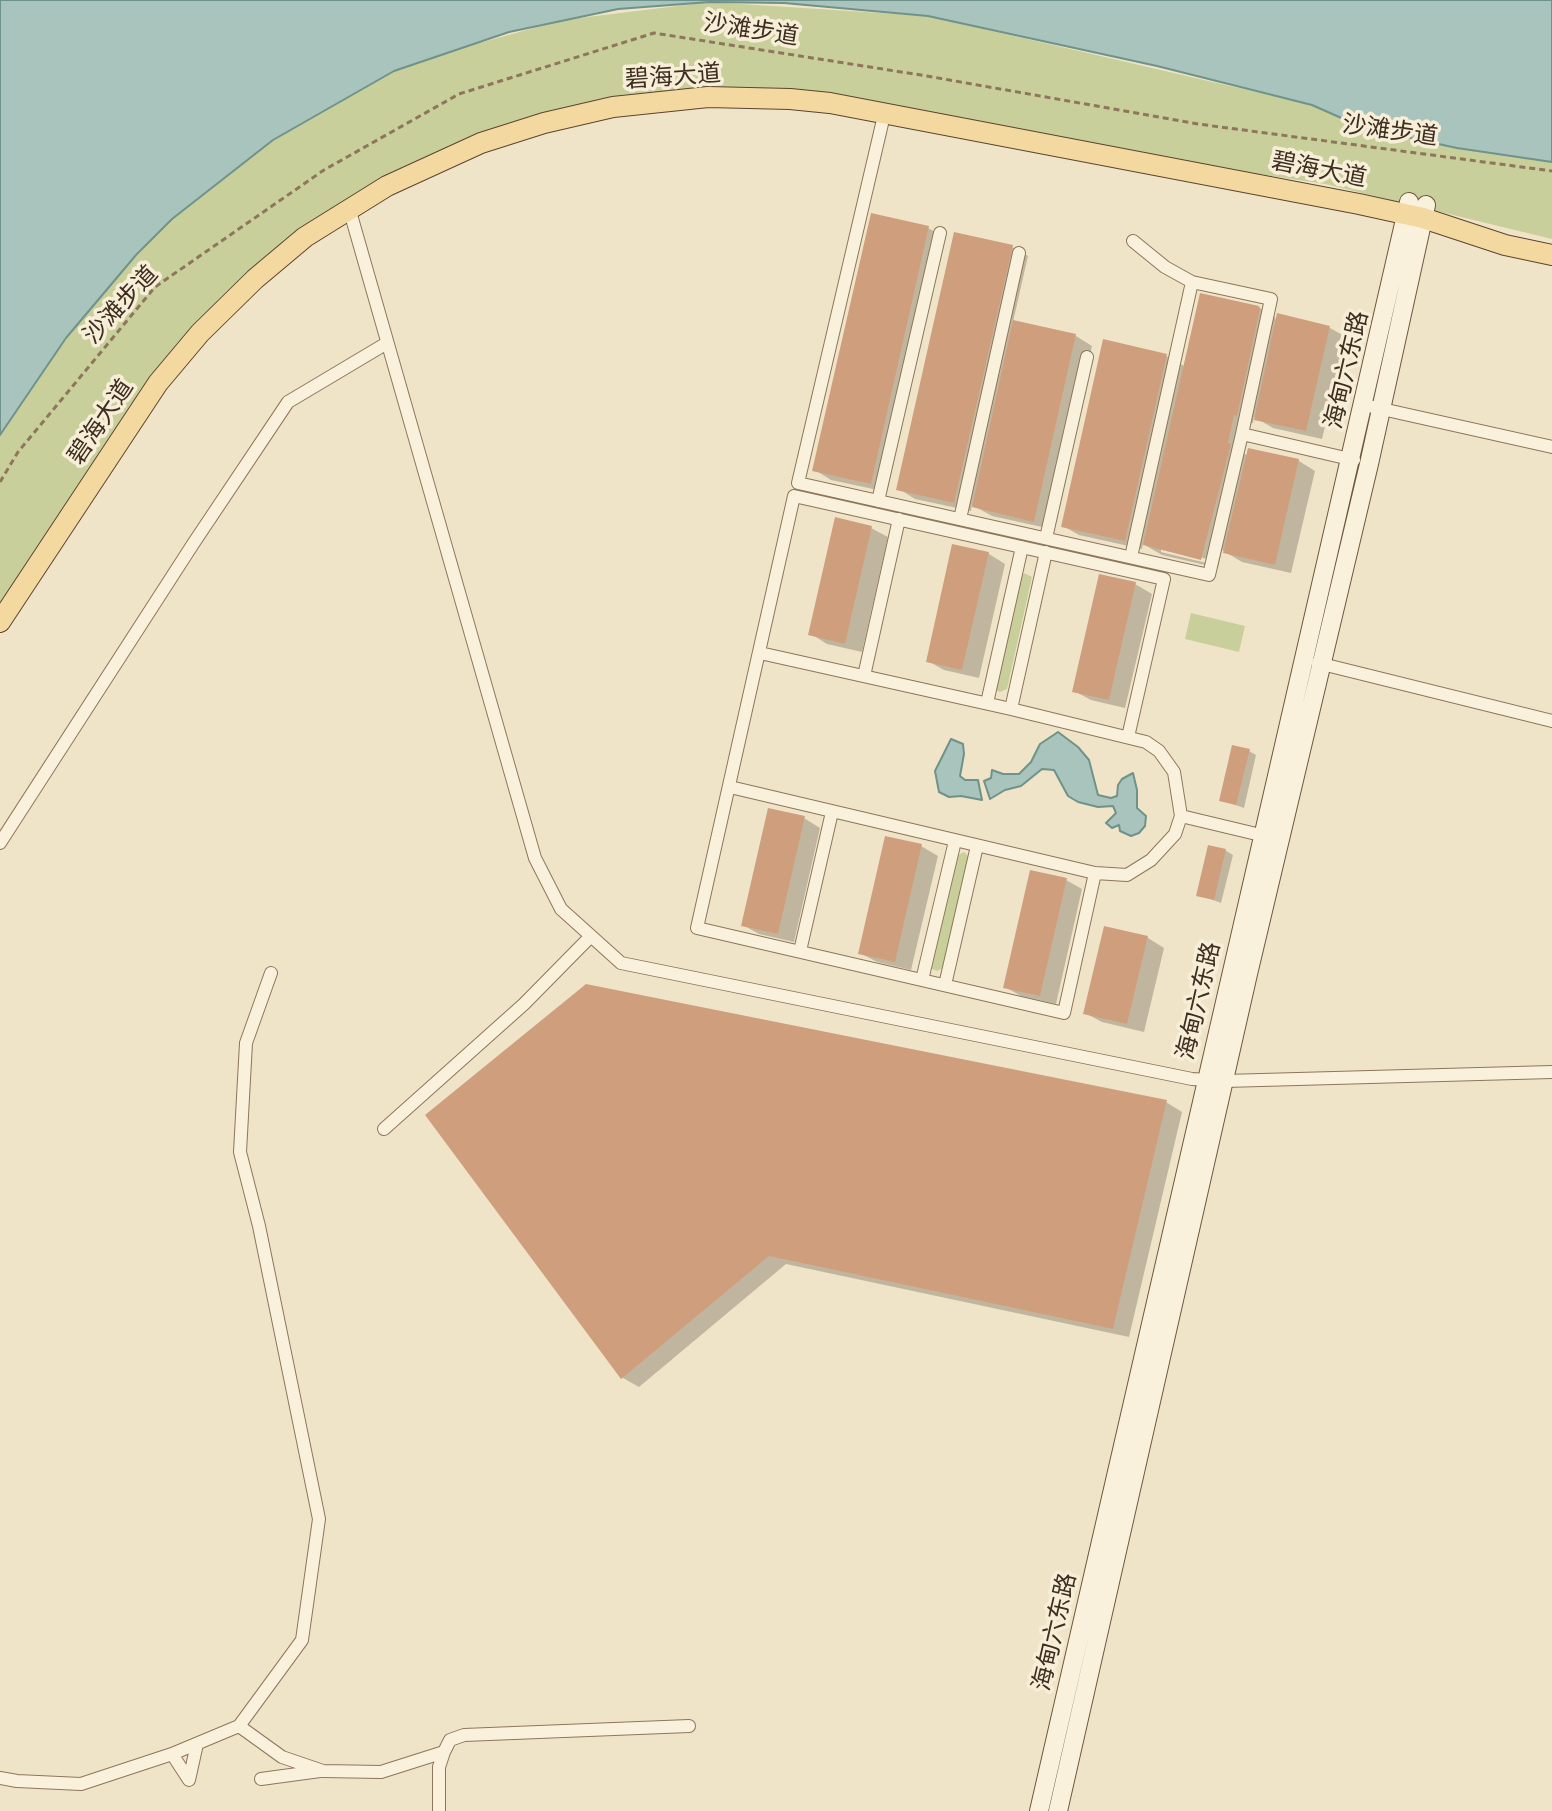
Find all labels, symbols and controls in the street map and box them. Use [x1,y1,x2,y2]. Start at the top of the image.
street label: 沙滩步道 [701,8,801,52]
street label: 碧海大道 [624,59,722,95]
street label: 沙滩步道 [1340,110,1440,152]
street label: 碧海大道 [1269,147,1369,193]
street label: 沙滩步道 [78,260,164,350]
street label: 海甸六东路 [1319,308,1375,432]
street label: 碧海大道 [62,374,140,470]
street label: 海甸六东路 [1171,939,1227,1063]
street label: 海甸六东路 [1027,1570,1083,1694]

